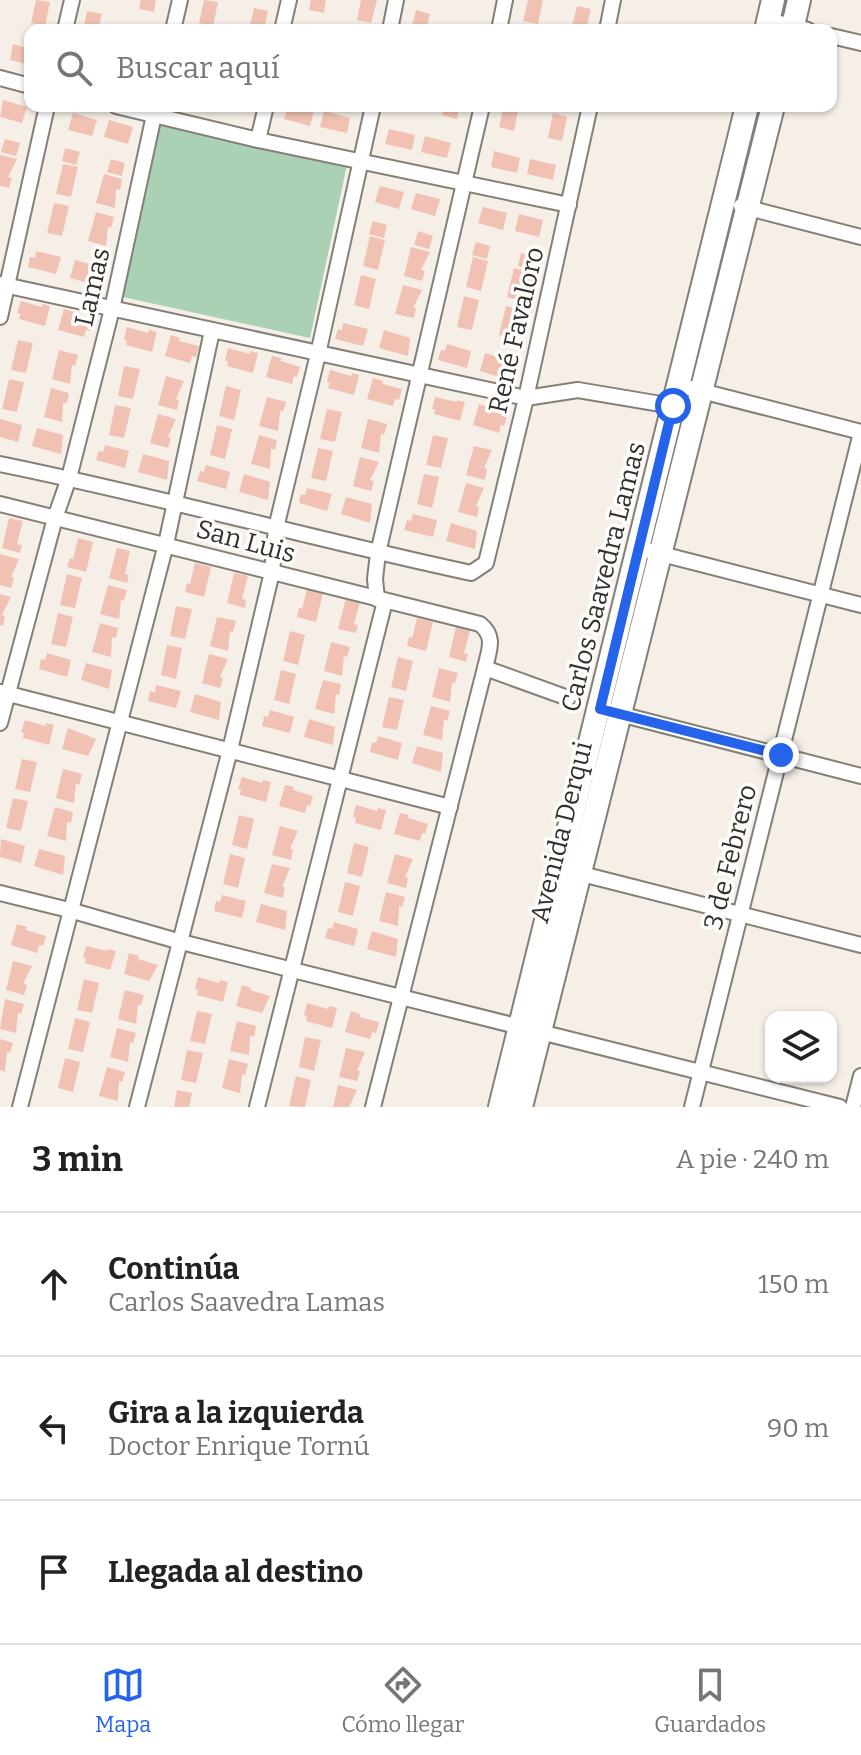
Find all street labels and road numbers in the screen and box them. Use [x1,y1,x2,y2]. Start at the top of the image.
street label: René Favaloro [482,244,551,416]
street label: Lamas [68,245,117,329]
street label: Carlos Saavedra Lamas [555,439,652,715]
street label: San Luis [193,513,299,570]
street label: Avenida Derqui [524,738,599,926]
street label: 3 de Febrero [697,781,763,933]

